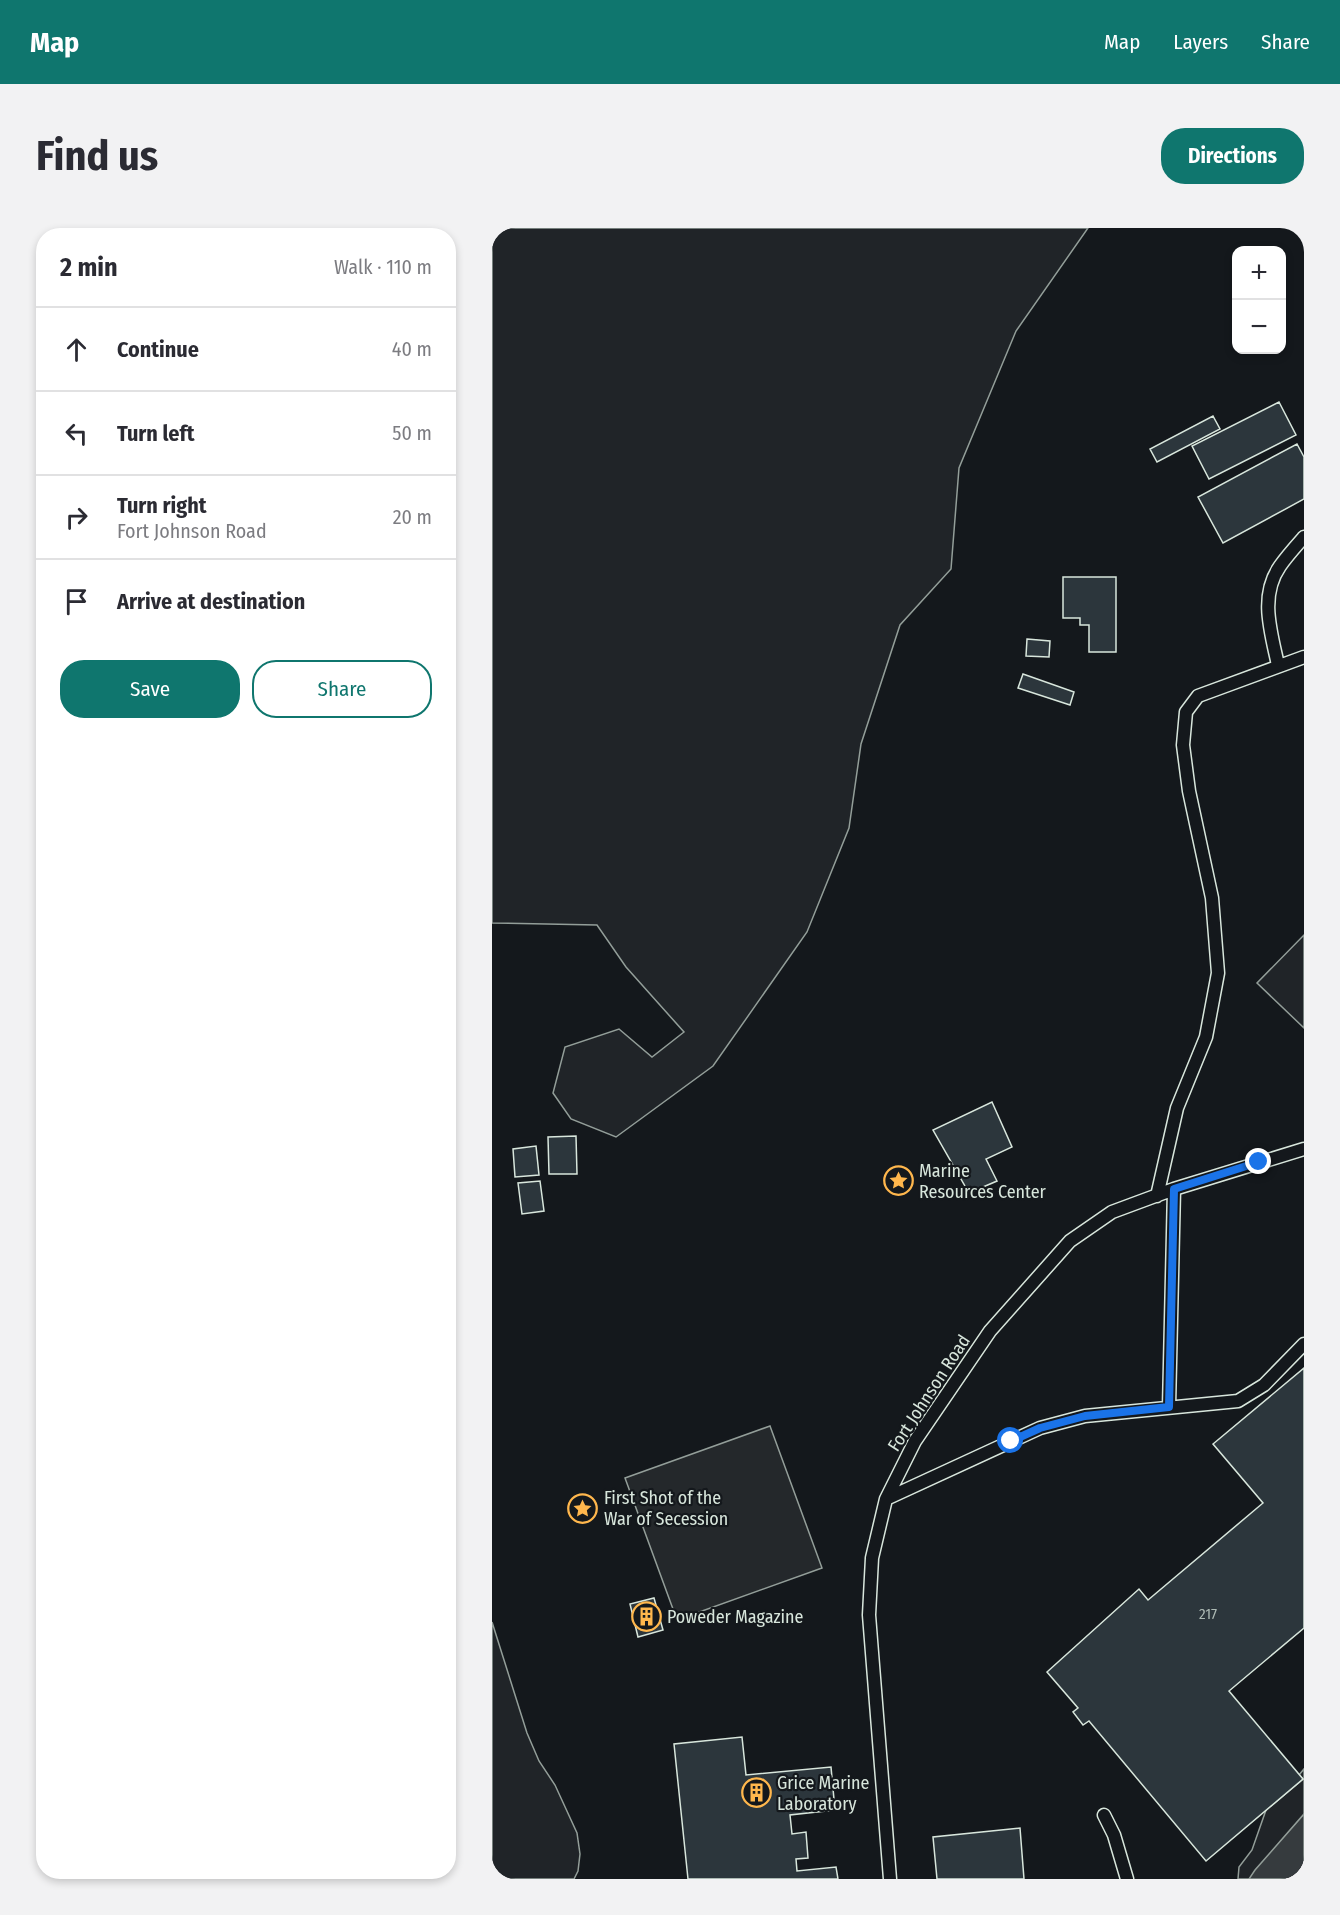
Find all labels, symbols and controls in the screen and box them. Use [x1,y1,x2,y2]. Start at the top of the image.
text: Map [30,26,79,59]
text: Map [1104,29,1140,55]
text: Layers [1173,29,1228,55]
text: Share [1261,29,1310,55]
button: Directions [1161,128,1304,184]
text: Find us [36,131,158,181]
map controls [1232,246,1286,354]
button: + [1232,246,1286,300]
text: 2 min [60,252,118,283]
text: Walk · 110 m [334,255,432,279]
button: − [1232,300,1286,354]
icon: ahead [60,333,93,366]
text: Continue [117,336,199,363]
text: 40 m [392,337,432,361]
icon: left [60,417,93,450]
text: Turn left [117,420,195,447]
text: 50 m [392,421,432,445]
text: Turn right [117,492,206,519]
icon: right [60,501,93,534]
text: 20 m [393,505,432,529]
text: Fort Johnson Road [117,519,267,543]
icon: arrive [60,585,93,618]
text: Arrive at destination [117,588,305,615]
button: Save [60,660,240,718]
button: Share [252,660,432,718]
route end [1245,1148,1271,1174]
place label: Marine Resources Center [919,1160,1047,1203]
place icon: Marine Resources Center [882,1165,914,1197]
street label: Fort Johnson Road [883,1331,975,1455]
route start [997,1427,1023,1453]
place label: First Shot of the War of Secession [604,1487,728,1530]
place icon: First Shot of the War of Secession [567,1492,599,1524]
building icon: Poweder Magazine [630,1601,662,1633]
house number: 217 [1199,1605,1217,1623]
place label: Poweder Magazine [667,1606,804,1628]
place label: Grice Marine Laboratory [777,1772,870,1815]
building icon: Grice Marine Laboratory [740,1777,772,1809]

